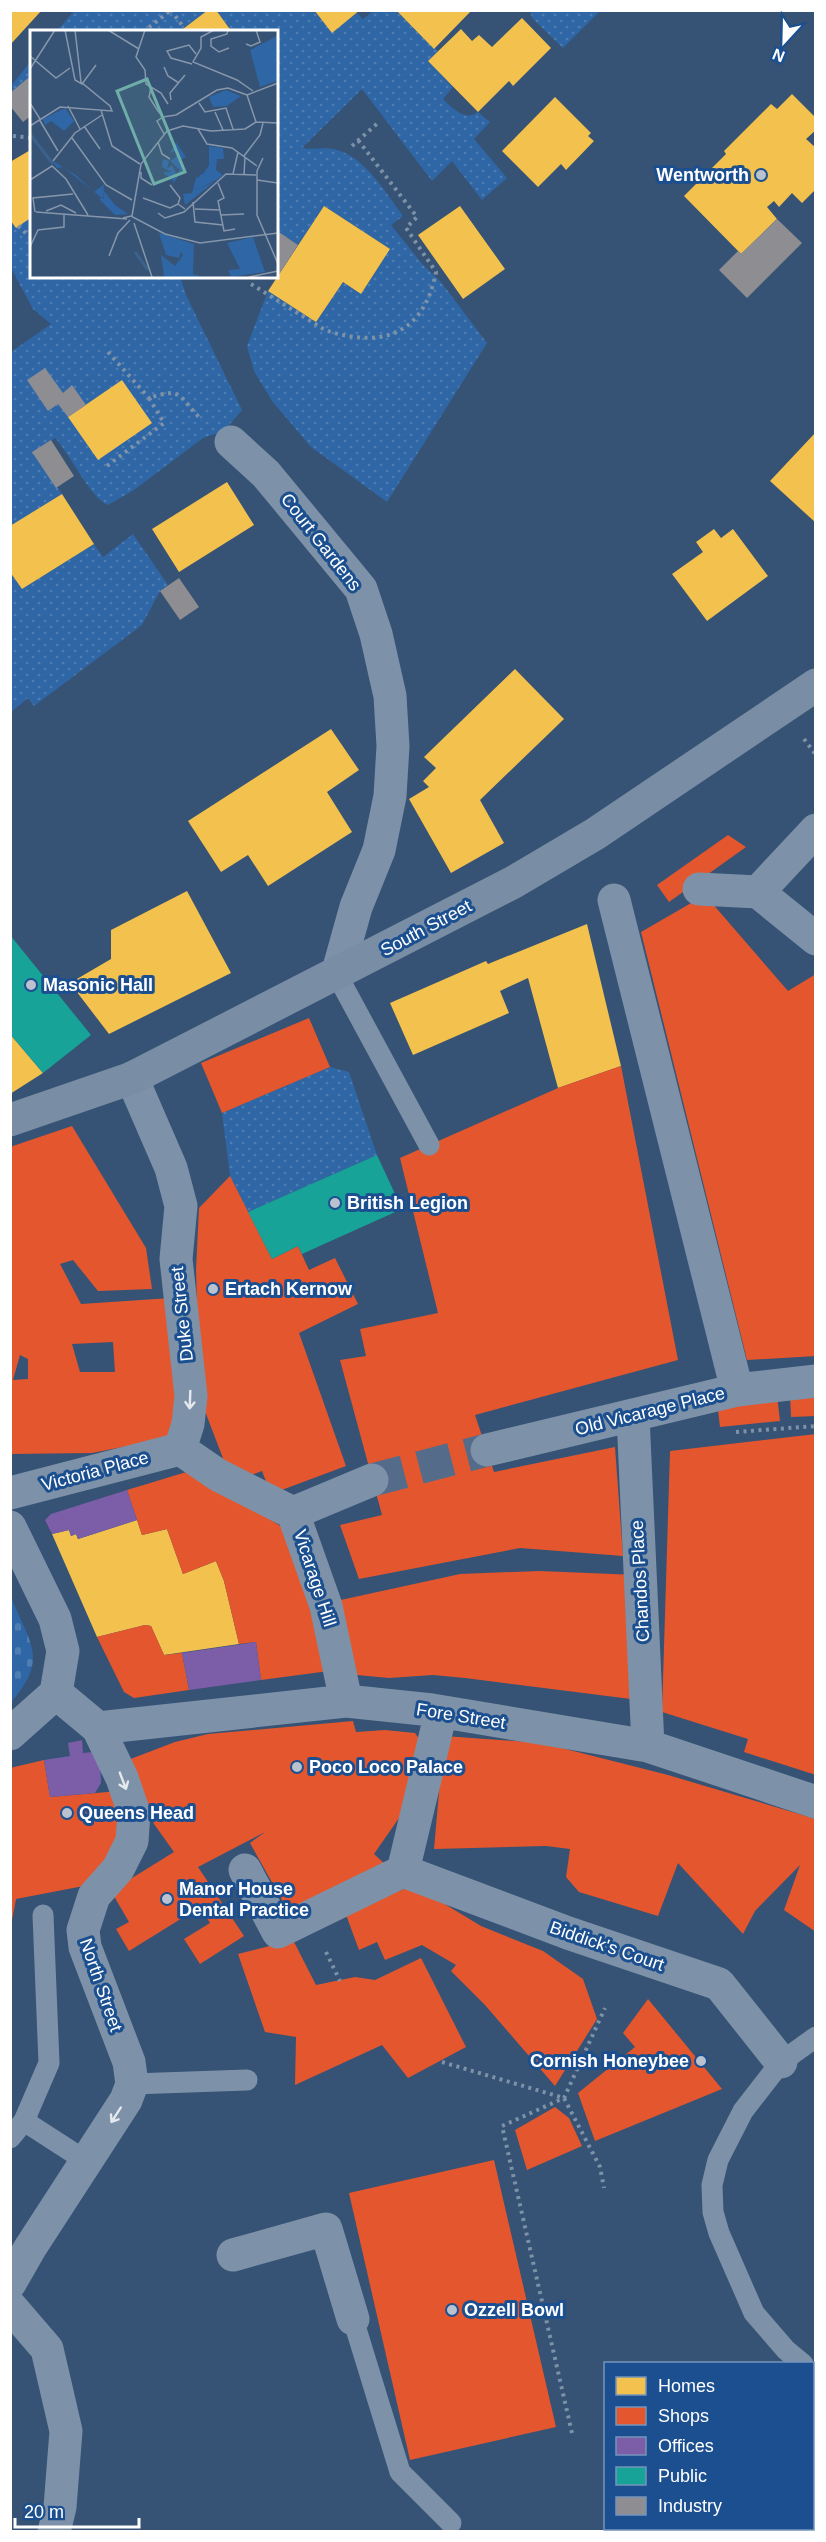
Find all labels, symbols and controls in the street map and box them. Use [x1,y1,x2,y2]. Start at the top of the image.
north arrow [754,12,814,72]
inset map [30,30,278,278]
text: N [770,45,787,65]
place label: Wentworth [656,165,749,185]
marker: Wentworth [754,168,768,182]
street label: Court Gardens [277,489,365,595]
street label: South Street [377,896,475,960]
place label: Masonic Hall [43,975,153,995]
marker: Masonic Hall [24,978,38,992]
place label: British Legion [347,1193,468,1213]
marker: British Legion [328,1196,342,1210]
street label: Duke Street [167,1266,197,1362]
place label: Ertach Kernow [225,1279,353,1299]
marker: Ertach Kernow [206,1282,220,1296]
street label: Old Vicarage Place [573,1383,727,1439]
one-way arrow [184,1390,195,1410]
street label: Victoria Place [39,1447,151,1495]
street label: Chandos Place [627,1520,653,1642]
street label: Vicarage Hill [290,1527,340,1629]
street label: Fore Street [415,1699,507,1733]
place label: Poco Loco Palace [309,1757,463,1777]
marker: Poco Loco Palace [290,1760,304,1774]
one-way arrow [118,1771,129,1790]
place label: Queens Head [79,1803,194,1823]
marker: Queens Head [60,1806,74,1820]
place label: Manor House Dental Practice [179,1879,309,1920]
marker: Manor House Dental Practice [160,1892,174,1906]
street label: Biddick's Court [547,1917,667,1975]
street label: North Street [76,1936,126,2034]
place label: Cornish Honeybee [530,2051,689,2071]
marker: Cornish Honeybee [694,2054,708,2068]
one-way arrow [110,2106,122,2123]
place label: Ozzell Bowl [464,2300,564,2320]
marker: Ozzell Bowl [445,2303,459,2317]
legend [604,2362,814,2530]
text: Homes [658,2376,715,2396]
text: Shops [658,2406,709,2426]
text: Offices [658,2436,714,2456]
text: Public [658,2466,707,2486]
scale bar [15,2491,140,2529]
text: Industry [658,2496,722,2516]
text: 20 m [24,2502,64,2522]

